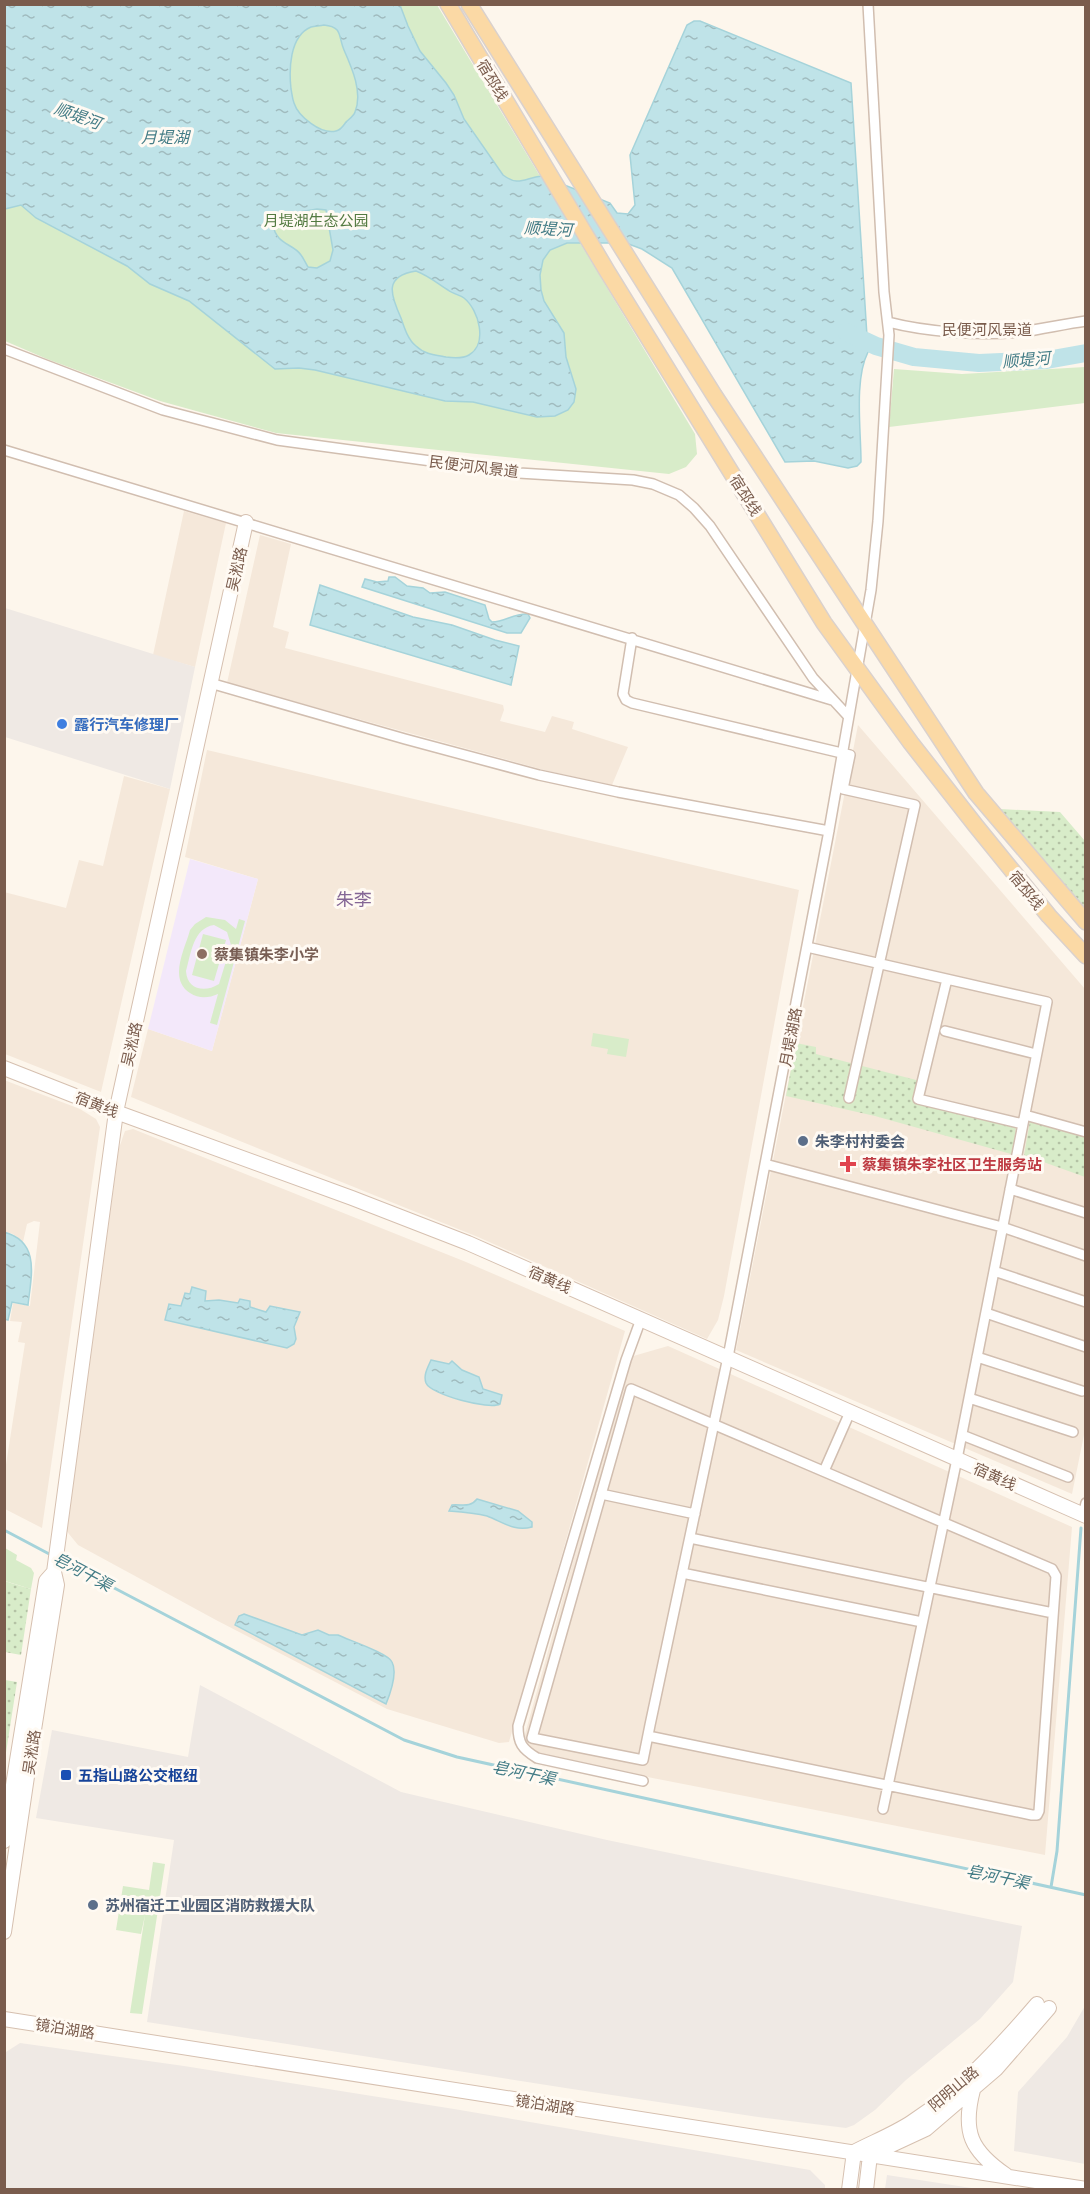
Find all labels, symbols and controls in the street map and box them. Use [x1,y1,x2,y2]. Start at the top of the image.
street label: 宿邳线 [474,56,512,104]
water label: 顺堤河 [52,98,107,133]
water label: 月堤湖 [141,127,192,146]
park label: 月堤湖生态公园 [263,211,369,229]
water label: 顺堤河 [524,217,575,239]
street label: 民便河风景道 [942,320,1032,338]
water label: 顺堤河 [1001,347,1054,371]
street label: 民便河风景道 [428,452,520,480]
street label: 宿邳线 [726,471,766,519]
street label: 吴淞路 [222,545,250,593]
place label: 露行汽车修理厂 [74,715,179,733]
marker: 露行汽车修理厂 [55,717,69,731]
street label: 宿邳线 [1006,867,1048,913]
district label: 朱李 [336,888,372,910]
place label: 蔡集镇朱李小学 [214,945,319,963]
marker: 蔡集镇朱李小学 [195,947,209,961]
street label: 月堤湖路 [775,1006,805,1068]
street label: 吴淞路 [117,1020,145,1068]
street label: 宿黄线 [73,1088,121,1120]
place label: 朱李村村委会 [815,1132,905,1150]
marker: 朱李村村委会 [796,1134,810,1148]
marker: 蔡集镇朱李社区卫生服务站 [839,1155,857,1173]
place label: 蔡集镇朱李社区卫生服务站 [862,1155,1042,1173]
street label: 宿黄线 [526,1262,574,1296]
street label: 宿黄线 [971,1459,1019,1493]
water label: 皂河干渠 [50,1548,117,1595]
street label: 吴淞路 [19,1728,43,1776]
water label: 皂河干渠 [491,1756,559,1788]
place label: 五指山路公交枢纽 [78,1766,198,1784]
marker: 五指山路公交枢纽 [59,1768,73,1782]
water label: 皂河干渠 [965,1860,1033,1892]
place label: 苏州宿迁工业园区消防救援大队 [105,1896,315,1914]
marker: 苏州宿迁工业园区消防救援大队 [86,1898,100,1912]
street label: 镜泊湖路 [34,2014,96,2042]
street label: 阳明山路 [924,2062,982,2114]
street label: 镜泊湖路 [514,2090,576,2118]

